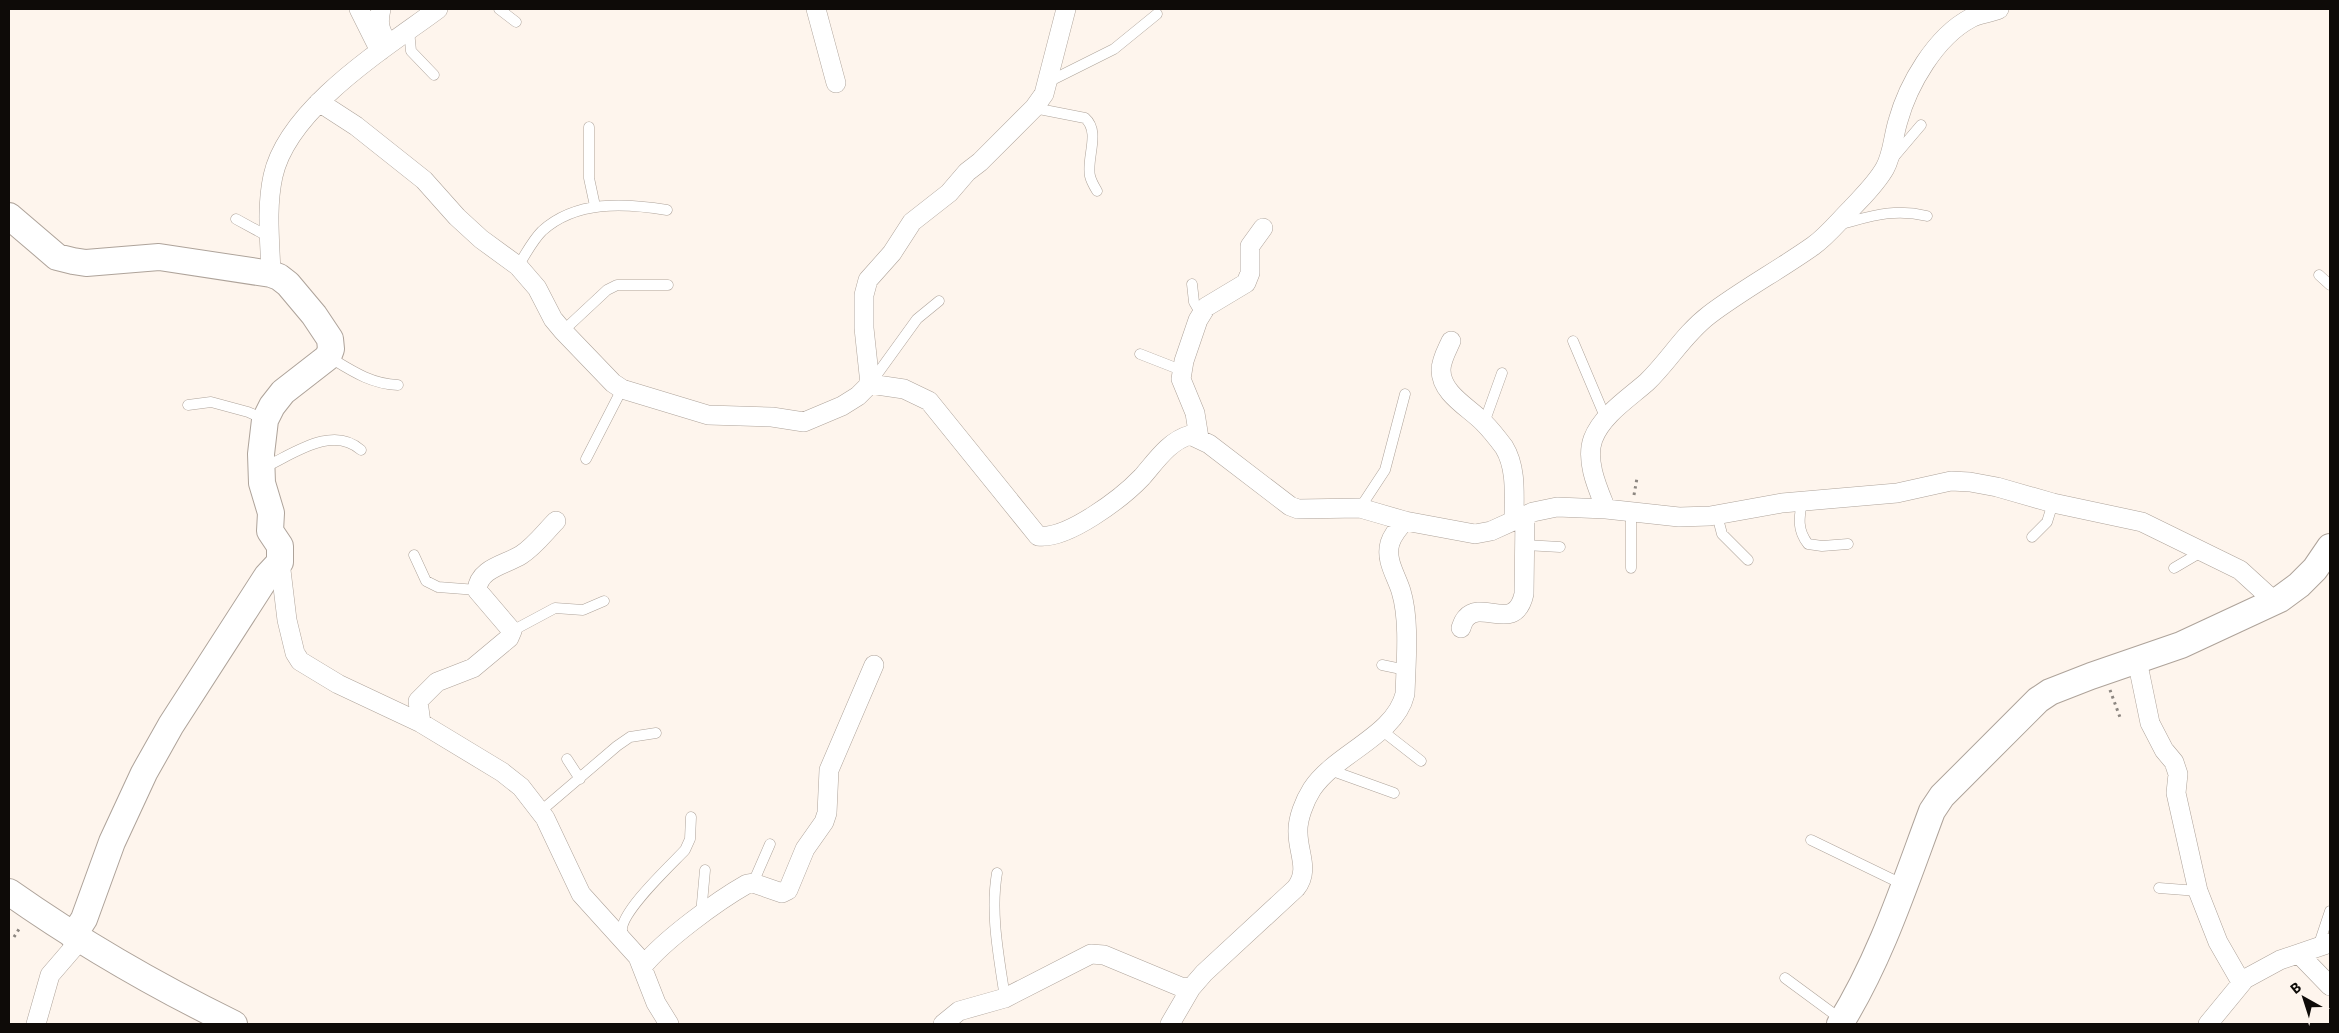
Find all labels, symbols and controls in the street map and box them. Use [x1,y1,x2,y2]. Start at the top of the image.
north arrow [2279,973,2329,1023]
text: B [2286,977,2305,998]

